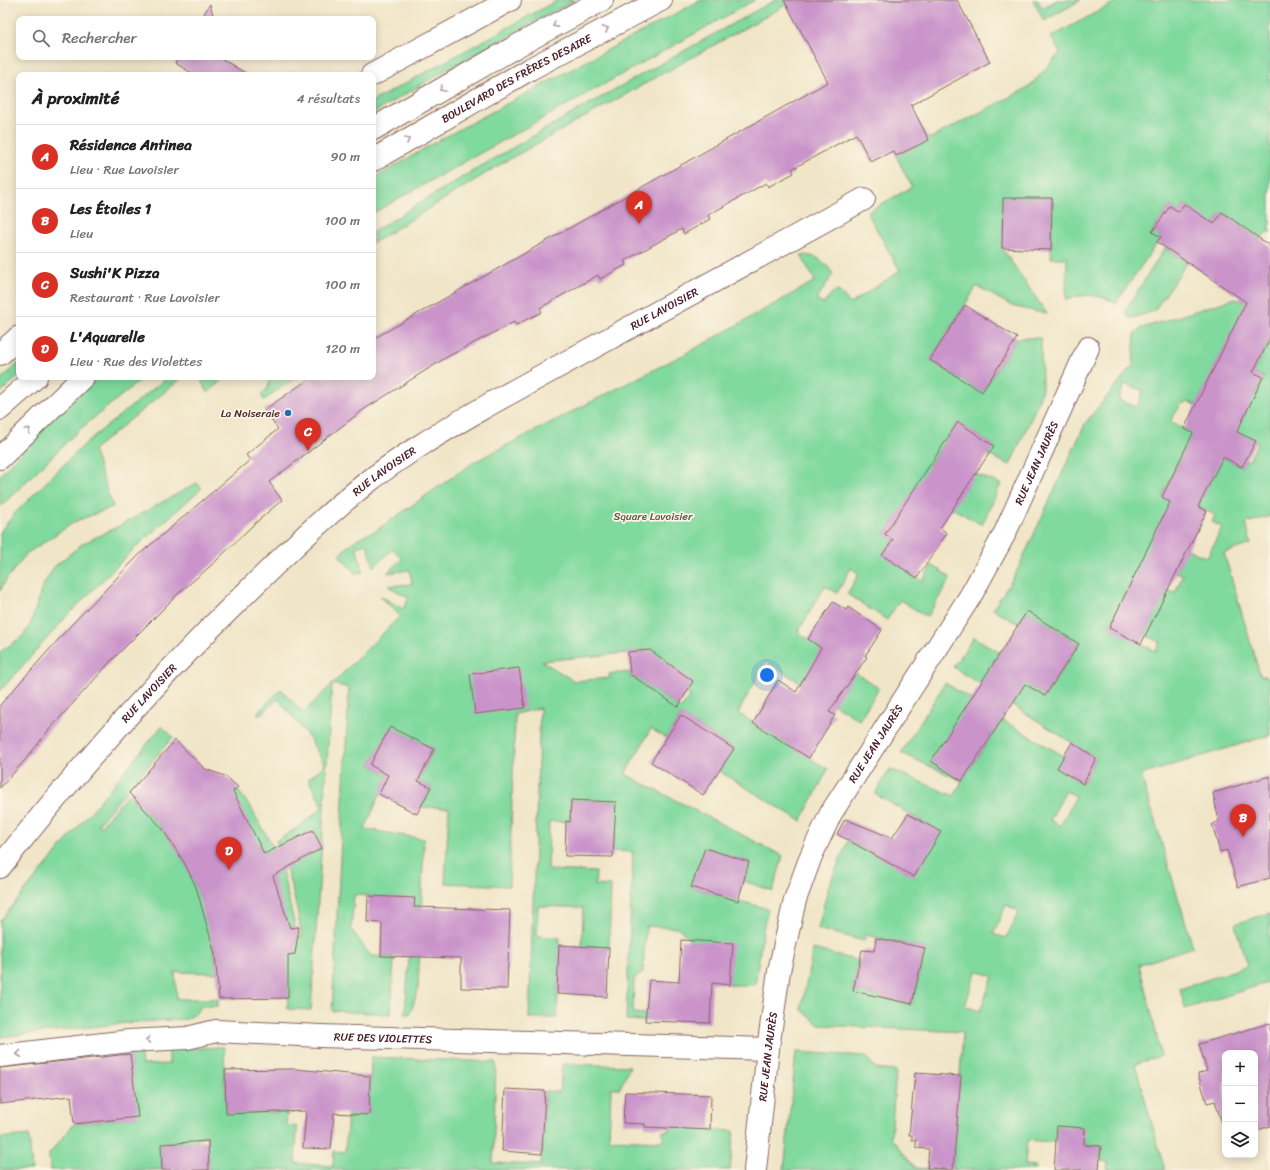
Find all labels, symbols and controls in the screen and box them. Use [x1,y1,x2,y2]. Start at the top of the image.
search box [16,16,376,60]
one-way arrow [552,21,559,28]
text: Rechercher [62,25,137,51]
one-way arrow [602,26,609,34]
icon: search [30,27,52,49]
street label: BOULEVARD DES FRÈRES DESAIRE [437,28,596,128]
text: À proximité [32,83,119,113]
one-way arrow [439,85,446,92]
text: 4 résultats [297,87,360,110]
text: Résidence Antinea [70,132,192,158]
one-way arrow [403,138,410,145]
text: A [41,145,49,168]
text: 90 m [330,145,360,168]
text: Lieu · Rue Lavoisier [70,158,179,181]
pin: A [626,191,652,224]
text: Les Étoiles 1 [70,196,151,222]
text: B [41,209,49,232]
text: 100 m [325,209,360,232]
text: Lieu [70,222,93,245]
text: Sushi'K Pizza [70,260,160,286]
text: C [41,273,49,296]
text: 100 m [325,273,360,296]
street label: RUE LAVOISIER [627,282,702,335]
text: Restaurant · Rue Lavoisier [70,286,220,309]
text: L'Aquarelle [70,324,145,350]
text: D [41,337,49,360]
text: 120 m [325,337,360,360]
text: Lieu · Rue des Violettes [70,350,202,373]
place label: La Noiseraie [221,404,280,423]
marker: La Noiseraie [283,408,293,418]
pin: C [295,418,321,451]
street label: RUE JEAN JAURÈS [1009,418,1064,508]
one-way arrow [23,427,31,435]
street label: RUE LAVOISIER [348,441,420,501]
park label: Square Lavoisier [614,507,694,526]
street label: RUE LAVOISIER [116,659,182,727]
your location [757,665,777,685]
street label: RUE JEAN JAURÈS [843,700,908,787]
pin: B [1230,804,1256,837]
pin: D [216,837,242,870]
street label: RUE JEAN JAURÈS [753,1011,783,1102]
street label: RUE DES VIOLETTES [334,1027,433,1049]
one-way arrow [145,1036,151,1045]
one-way arrow [16,1049,22,1058]
map controls [1222,1050,1258,1158]
button: + [1222,1050,1258,1086]
button: − [1222,1086,1258,1122]
button: layers [1222,1122,1258,1158]

